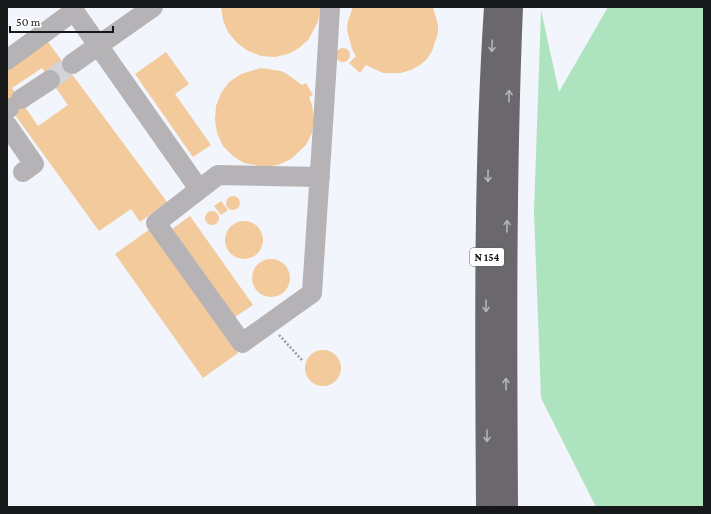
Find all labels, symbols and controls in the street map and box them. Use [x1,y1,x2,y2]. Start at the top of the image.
scale bar [10,8,113,34]
text: 50 m [16,15,41,29]
one-way arrow [489,39,496,52]
one-way arrow [505,90,513,103]
one-way arrow [484,169,492,182]
one-way arrow [503,220,511,233]
road number: N 154 [470,248,504,266]
one-way arrow [482,299,490,312]
one-way arrow [502,378,510,391]
one-way arrow [483,429,491,442]

